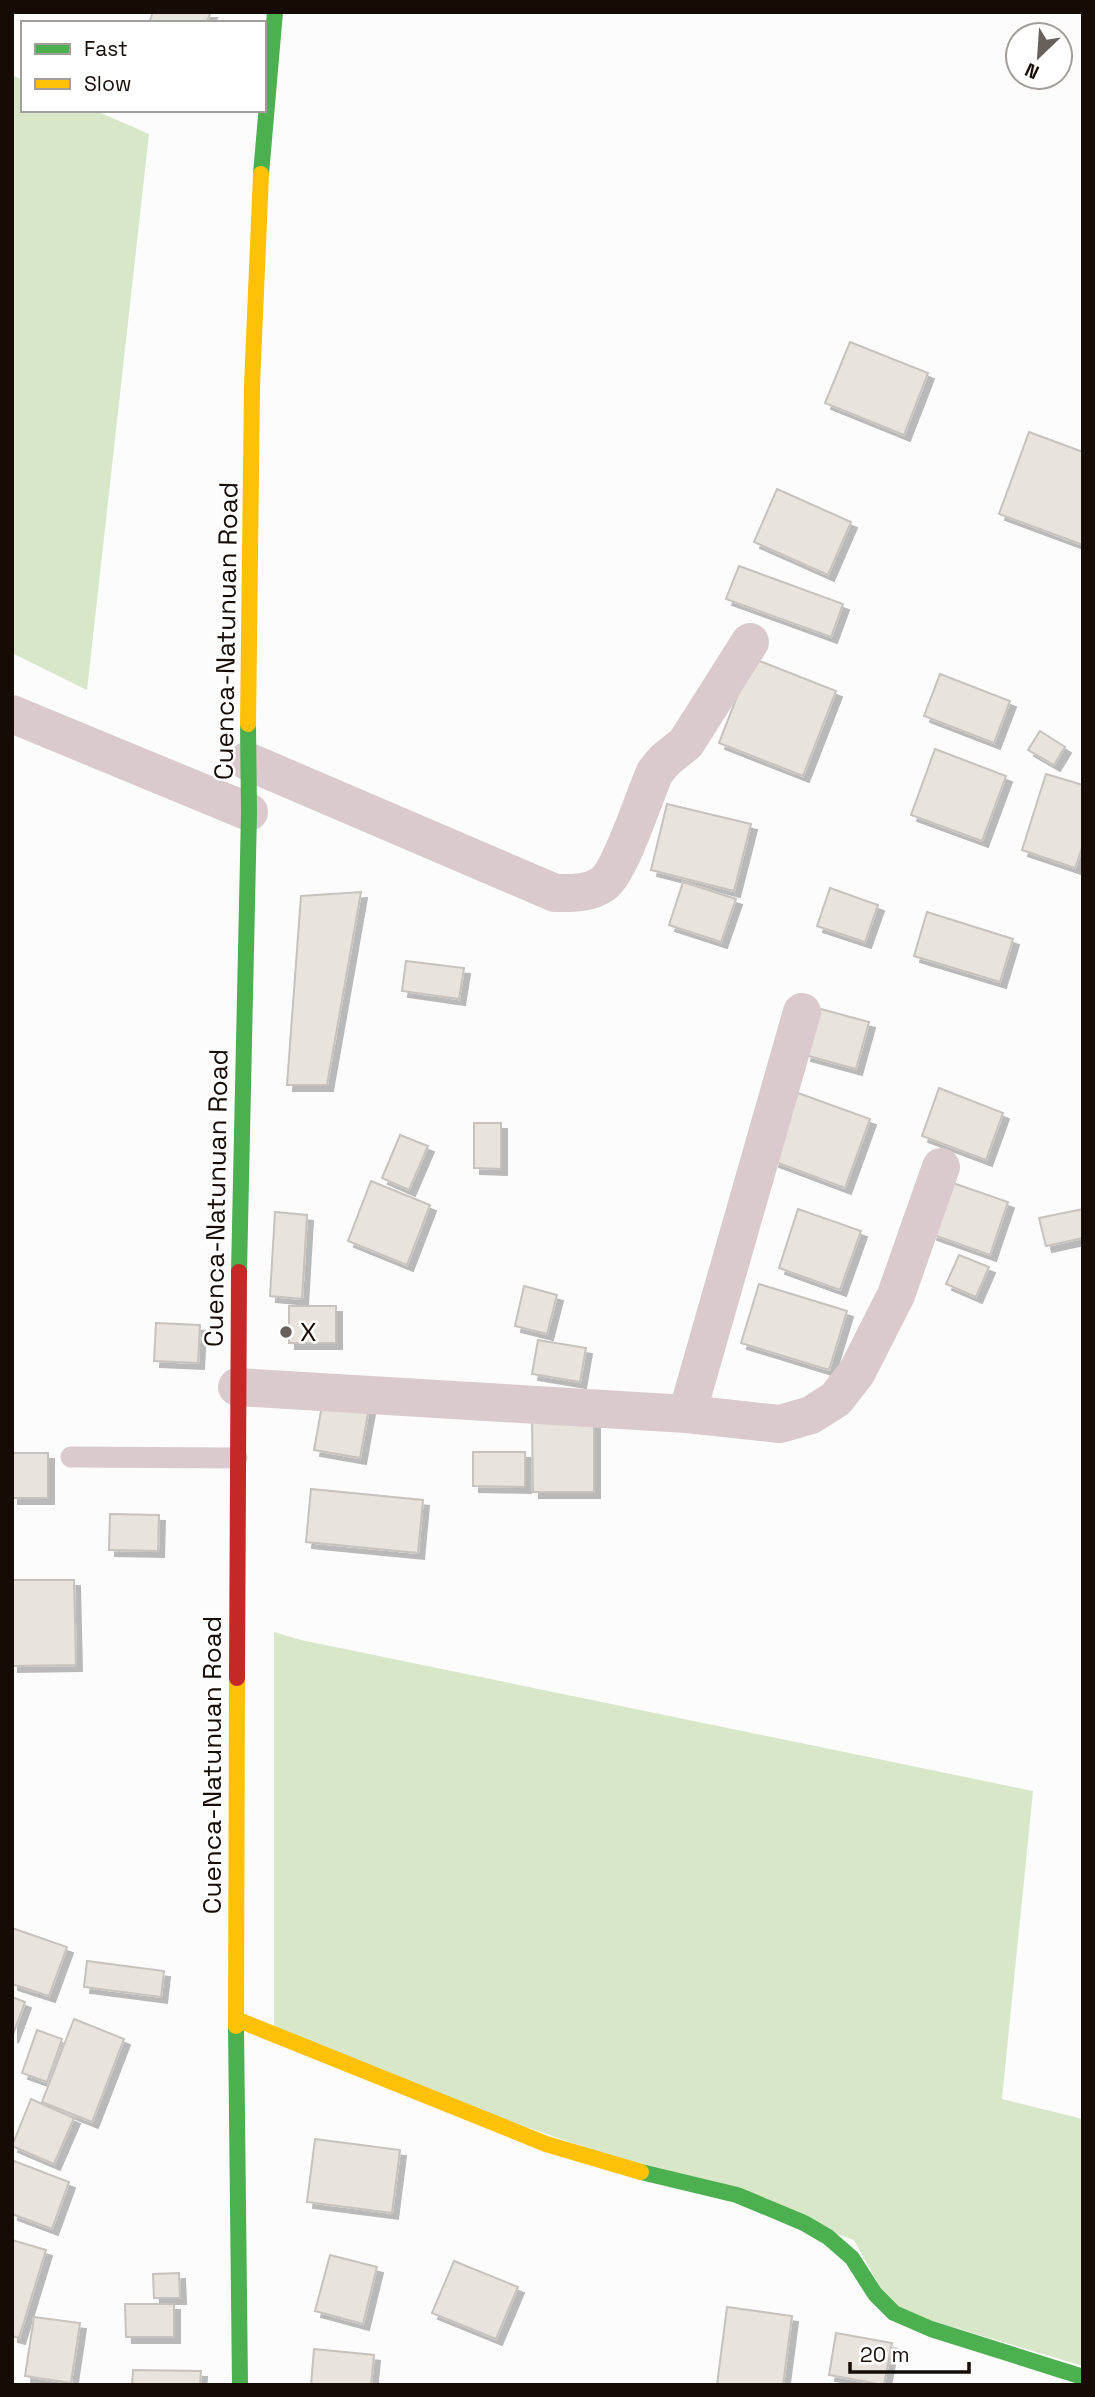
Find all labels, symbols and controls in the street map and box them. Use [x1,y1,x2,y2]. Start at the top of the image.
legend [21,21,266,112]
north arrow [1004,21,1074,91]
text: Fast [84,35,128,62]
text: N [1021,57,1043,85]
text: Slow [84,70,132,97]
street label: Cuenca-Natunuan Road [206,482,246,780]
street label: Cuenca-Natunuan Road [196,1049,236,1347]
place label: X [300,1315,317,1349]
marker: X [278,1324,294,1340]
street label: Cuenca-Natunuan Road [195,1616,229,1914]
scale bar [850,2330,969,2374]
text: 20 m [860,2341,910,2368]

